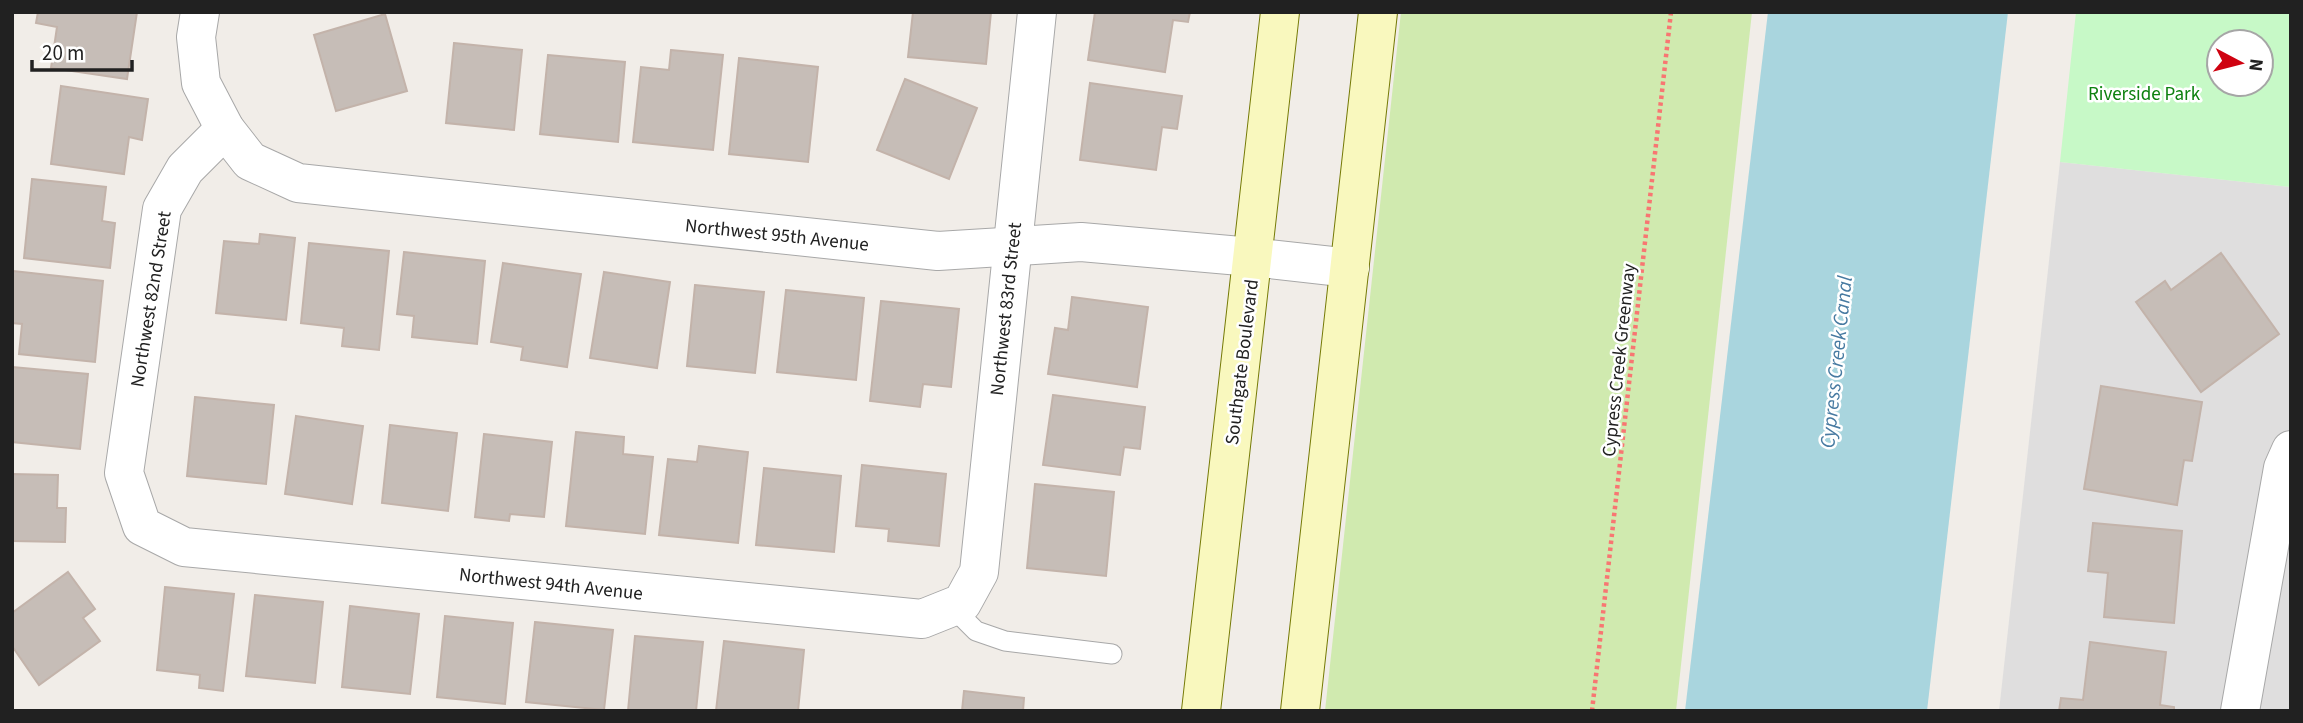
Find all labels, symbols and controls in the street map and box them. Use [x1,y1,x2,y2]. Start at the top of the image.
scale bar [32,28,131,72]
north arrow [2205,28,2275,98]
text: 20 m [42,38,84,68]
text: N [2241,57,2270,73]
park label: Riverside Park [2088,81,2201,108]
street label: Northwest 82nd Street [124,209,179,389]
street label: Northwest 95th Avenue [684,212,870,259]
street label: Northwest 83rd Street [984,221,1029,397]
street label: Cypress Creek Greenway [1596,262,1643,458]
water label: Cypress Creek Canal [1812,274,1860,450]
street label: Southgate Boulevard [1219,278,1266,447]
street label: Northwest 94th Avenue [458,561,644,608]

